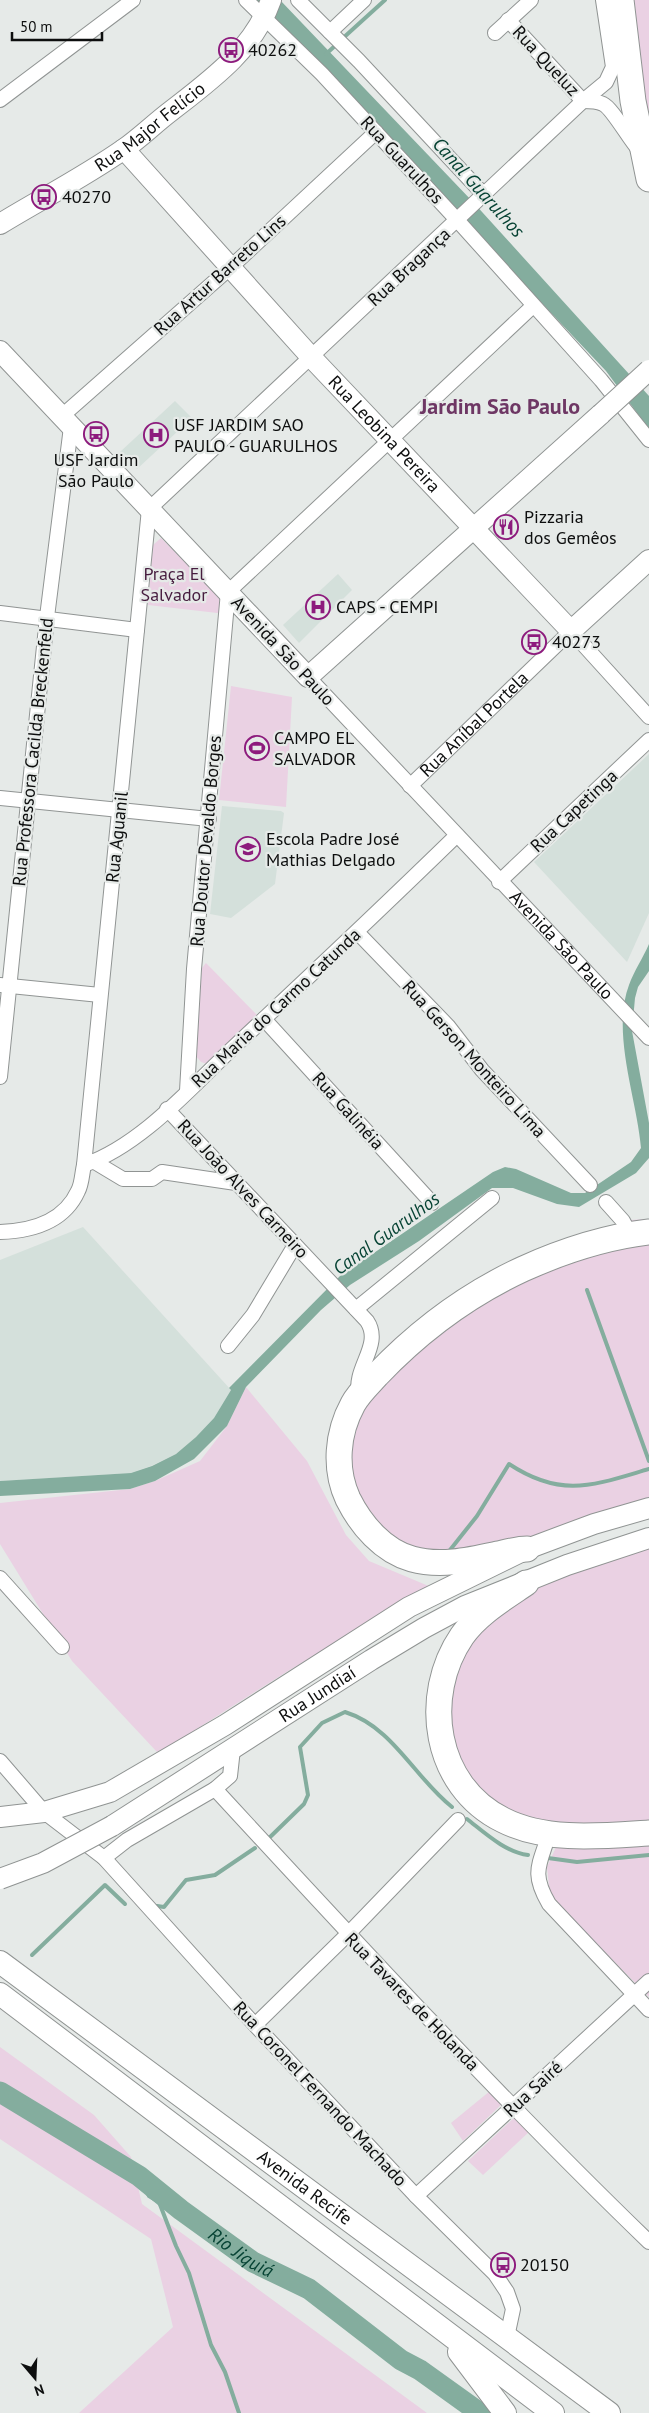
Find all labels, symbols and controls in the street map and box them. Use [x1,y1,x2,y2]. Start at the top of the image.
scale bar [12,10,102,42]
text: 50 m [20,17,53,36]
street label: Rua Queluz [508,21,585,101]
bus stop icon: 40262 [218,37,244,63]
place label: 40262 [248,38,297,61]
street label: Rua Major Felício [90,77,210,176]
street label: Rua Guarulhos [356,111,449,208]
water label: Canal Guarulhos [428,132,530,242]
bus stop icon: 40270 [31,184,57,210]
place label: 40270 [62,185,111,208]
street label: Rua Artur Barreto Lins [149,209,291,340]
street label: Rua Bragança [362,222,455,311]
street label: Rua Leobina Pereira [324,370,445,497]
district label: Jardim São Paulo [419,392,580,420]
place label: USF JARDIM SAO PAULO - GUARULHOS [174,413,338,457]
bus stop icon: USF Jardim São Paulo [83,421,109,447]
hospital icon: USF JARDIM SAO PAULO - GUARULHOS [143,422,169,448]
place label: USF Jardim São Paulo [54,448,138,492]
place label: Pizzaria dos Gemêos [524,505,617,549]
restaurant icon: Pizzaria dos Gemêos [493,514,519,540]
park label: Praça El Salvador [141,562,207,606]
street label: Avenida São Paulo [227,591,340,710]
hospital icon: CAPS - CEMPI [305,594,331,620]
place label: CAPS - CEMPI [336,595,439,618]
street label: Rua Professora Cacilda Breckenfeld [7,617,58,887]
bus stop icon: 40273 [521,629,547,655]
place label: 40273 [552,630,601,653]
street label: Rua Aníbal Portela [415,666,533,782]
place label: CAMPO EL SALVADOR [274,726,357,770]
street label: Rua Doutor Devaldo Borges [185,734,226,947]
sports icon: CAMPO EL SALVADOR [244,735,270,761]
street label: Rua Capetinga [525,764,622,857]
street label: Rua Aguanil [100,789,133,884]
place label: Escola Padre José Mathias Delgado [266,827,399,871]
school or university icon: Escola Padre José Mathias Delgado [235,836,261,862]
street label: Avenida São Paulo [505,886,619,1004]
street label: Rua Maria do Carmo Catunda [186,923,365,1092]
street label: Rua Gerson Monteiro Lima [398,975,551,1142]
street label: Rua Galinéia [307,1067,389,1154]
street label: Rua João Alves Carneiro [173,1114,314,1263]
water label: Canal Guarulhos [328,1186,445,1280]
street label: Rua Jundiaí [274,1661,360,1727]
street label: Rua Tavares de Holanda [340,1928,484,2076]
street label: Rua Coronel Fernando Machado [228,1996,412,2191]
street label: Rua Sairé [498,2055,567,2122]
street label: Avenida Recife [253,2145,357,2230]
water label: Rio Jiquiá [204,2222,278,2282]
bus stop icon: 20150 [490,2252,516,2278]
place label: 20150 [520,2253,569,2276]
north arrow [10,2353,60,2403]
text: N [32,2380,47,2400]

